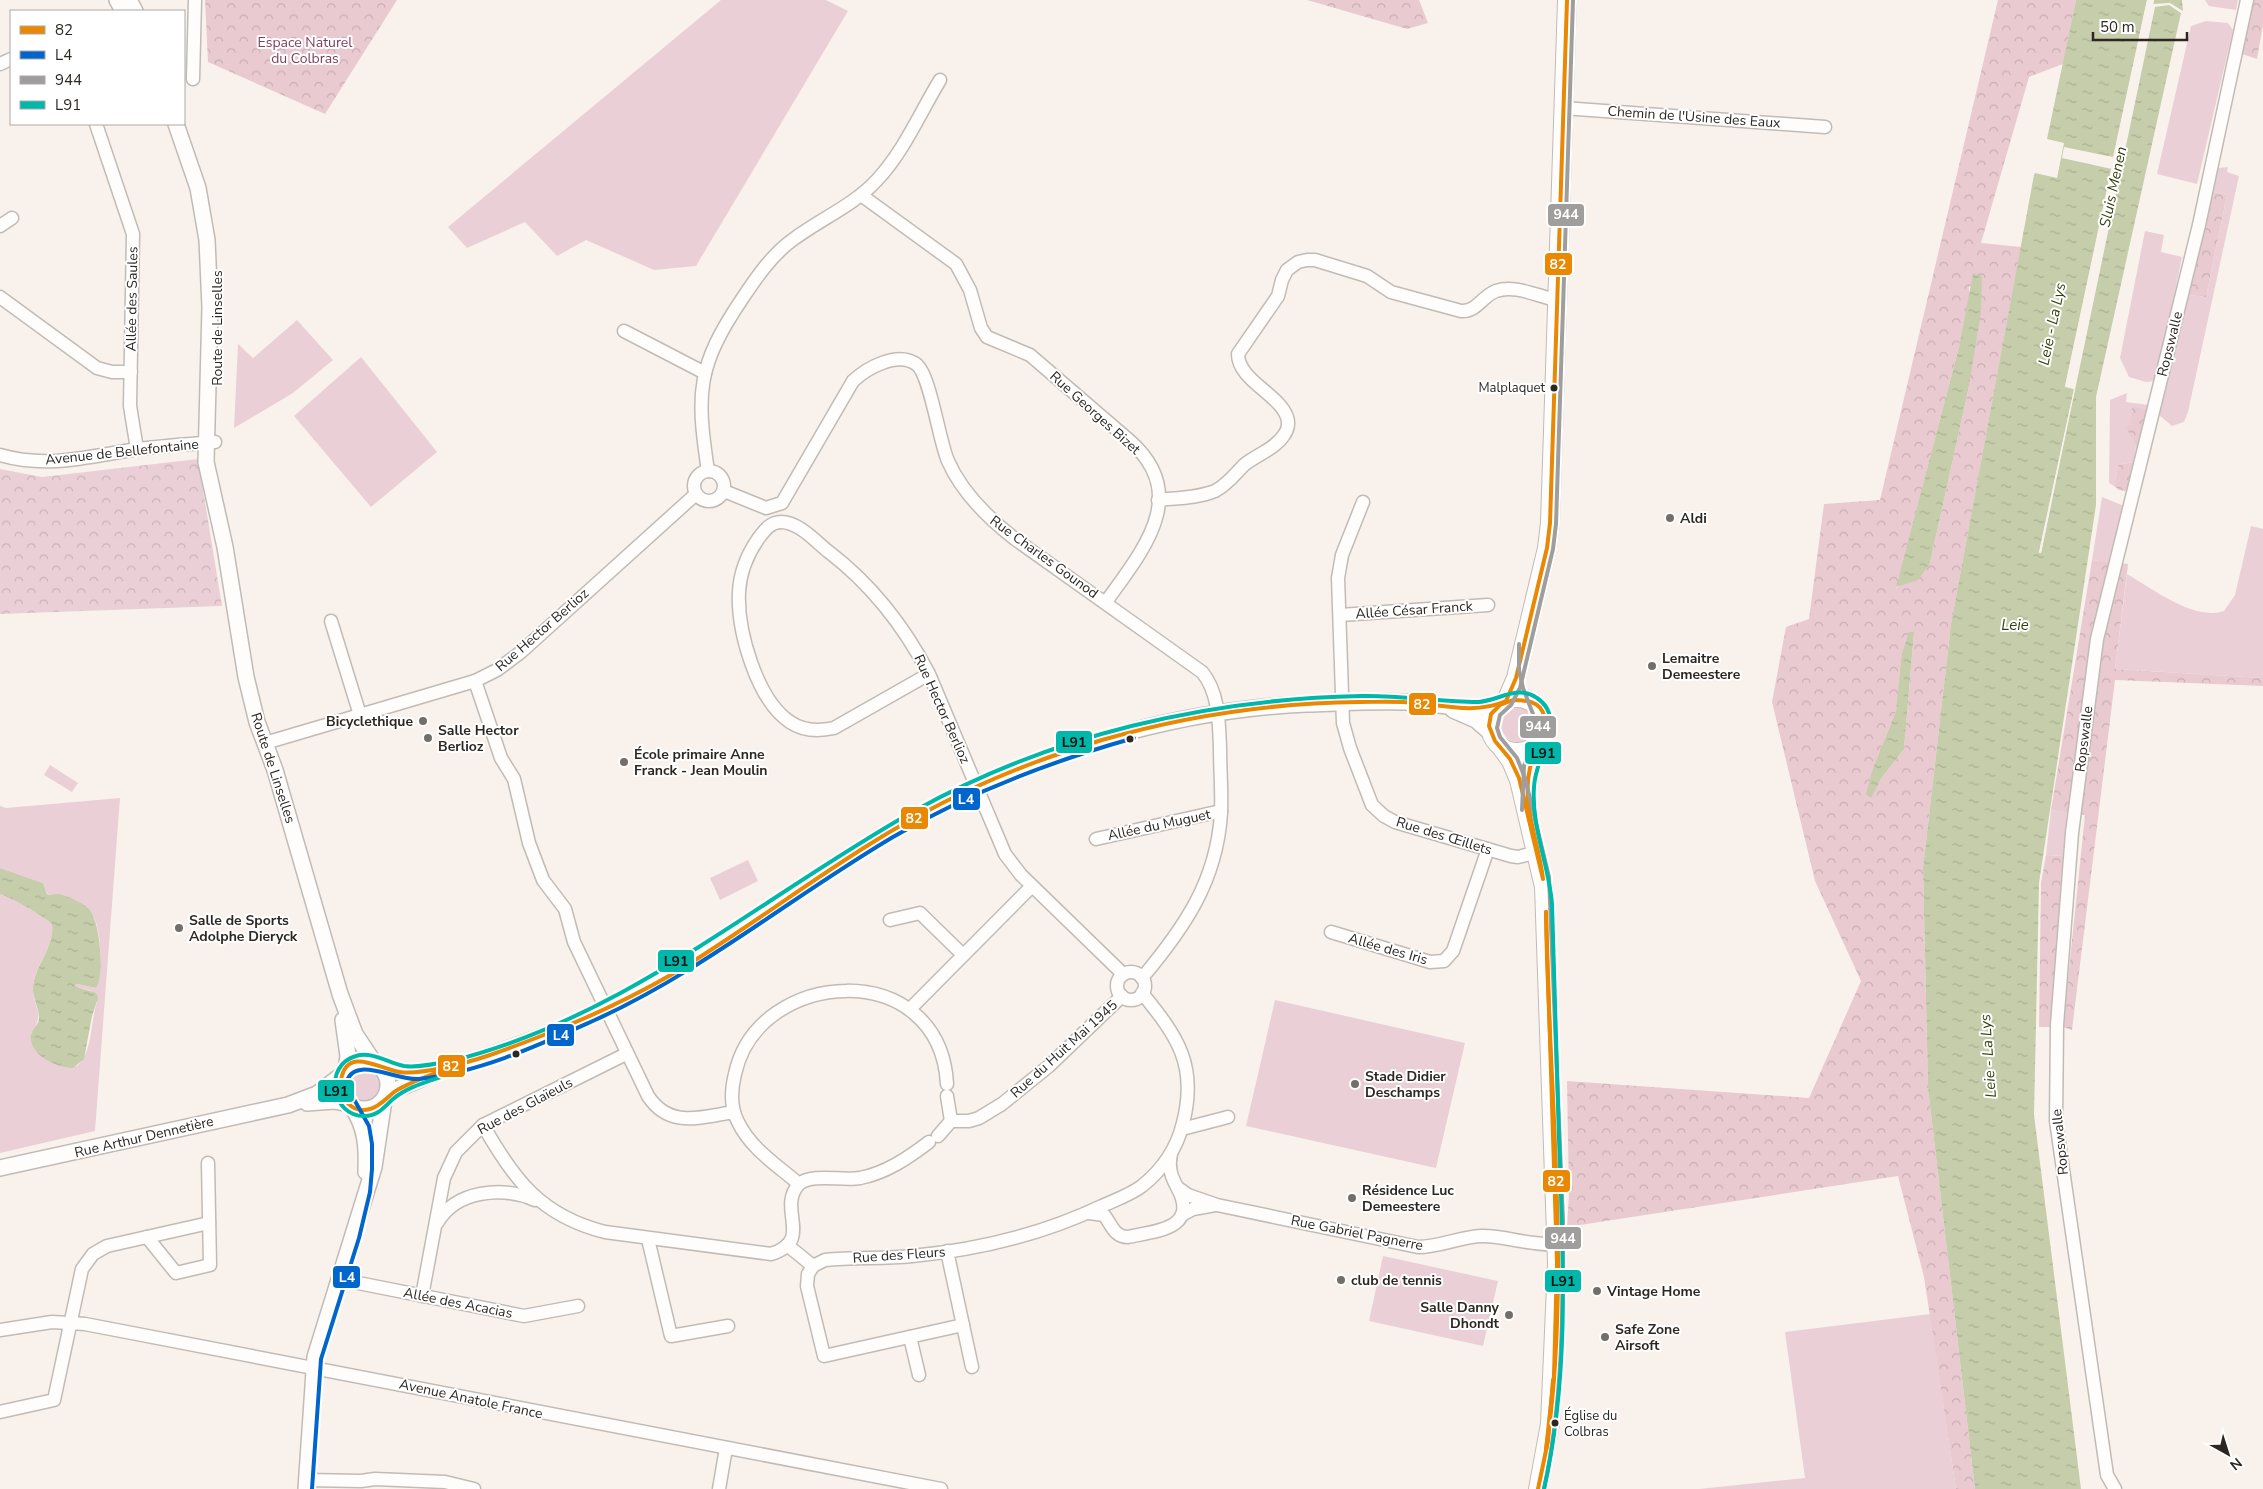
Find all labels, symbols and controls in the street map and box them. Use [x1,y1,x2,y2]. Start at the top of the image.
legend [10,10,185,125]
scale bar [2093,10,2187,42]
text: 50 m [2100,17,2135,37]
text: 82 [55,20,73,40]
park label: Espace Naturel du Colbras [258,33,353,68]
text: L4 [55,45,72,65]
text: 944 [55,70,82,90]
text: L91 [55,95,81,115]
street label: Chemin de l'Usine des Eaux [1607,101,1782,133]
water label: Sluis Menen [2095,145,2131,229]
line badge: 944 [1547,203,1585,227]
text: 944 [1553,205,1579,224]
street label: Allée des Saules [122,246,142,352]
line badge: 82 [1544,252,1573,276]
text: 82 [1550,255,1566,274]
street label: Route de Linselles [208,270,227,386]
water label: Leie - La Lys [2034,281,2070,367]
street label: Ropswalle [2153,309,2187,379]
street label: Rue Georges Bizet [1046,367,1145,459]
place label: Malplaquet [1478,379,1545,397]
marker: Malplaquet [1549,383,1559,393]
street label: Avenue de Bellefontaine [44,434,200,470]
place label: Aldi [1680,509,1707,528]
street label: Rue Charles Gounod [986,511,1102,603]
marker: Aldi [1664,512,1676,524]
street label: Rue Hector Berlioz [491,584,593,676]
street label: Allée César Franck [1355,596,1474,624]
water label: Leie [2001,615,2029,635]
place label: Lemaitre Demeestere [1662,649,1741,684]
street label: Rue Hector Berlioz [909,651,975,767]
marker: Lemaitre Demeestere [1646,660,1658,672]
line badge: 82 [1408,692,1437,716]
text: 82 [1414,695,1430,714]
street label: Ropswalle [2071,705,2097,773]
street label: Route de Linselles [246,710,300,826]
place label: Bicyclethique [326,712,413,731]
marker: Bicyclethique [417,715,429,727]
line badge: 944 [1519,715,1557,739]
text: 944 [1525,717,1551,736]
place label: Salle Hector Berlioz [438,721,519,756]
line badge: L91 [1055,730,1093,754]
marker: Salle Hector Berlioz [422,732,434,744]
text: L91 [1062,733,1086,752]
unlabelled marker [1125,734,1135,744]
line badge: L91 [1524,741,1562,765]
text: L91 [1531,744,1555,763]
place label: École primaire Anne Franck - Jean Moulin [634,745,767,780]
marker: École primaire Anne Franck - Jean Moulin [618,756,630,768]
line badge: L4 [952,787,981,811]
text: L4 [958,790,975,809]
street label: Allée du Muguet [1106,805,1212,845]
line badge: 82 [900,806,929,830]
text: 82 [906,809,922,828]
street label: Rue des Œillets [1394,812,1495,860]
place label: Salle de Sports Adolphe Dieryck [189,911,298,946]
marker: Salle de Sports Adolphe Dieryck [173,922,185,934]
street label: Allée des Iris [1346,929,1430,969]
line badge: L91 [657,949,695,973]
text: L91 [664,952,688,971]
street label: Rue du Huit Mai 1945 [1006,996,1122,1102]
water label: Leie - La Lys [1975,1013,2001,1099]
line badge: L4 [546,1023,575,1047]
text: L4 [553,1026,570,1045]
unlabelled marker [511,1049,521,1059]
line badge: 82 [437,1054,466,1078]
text: 82 [443,1057,459,1076]
place label: Stade Didier Deschamps [1365,1067,1446,1102]
street label: Rue des Glaïeuls [474,1073,576,1139]
marker: Stade Didier Deschamps [1349,1078,1361,1090]
line badge: L91 [317,1079,355,1103]
text: L91 [324,1082,348,1101]
street label: Ropswalle [2047,1108,2073,1176]
street label: Rue Arthur Dennetière [73,1112,215,1162]
line badge: 82 [1542,1169,1571,1193]
text: 82 [1548,1172,1564,1191]
place label: Résidence Luc Demeestere [1362,1181,1454,1216]
marker: Résidence Luc Demeestere [1346,1192,1358,1204]
street label: Rue Gabriel Pagnerre [1289,1211,1425,1255]
line badge: 944 [1544,1226,1582,1250]
text: 944 [1550,1229,1576,1248]
street label: Rue des Fleurs [852,1242,946,1268]
line badge: L4 [332,1265,361,1289]
text: L4 [339,1268,356,1287]
line badge: L91 [1544,1269,1582,1293]
place label: club de tennis [1351,1271,1442,1290]
text: L91 [1551,1272,1575,1291]
marker: club de tennis [1335,1274,1347,1286]
place label: Vintage Home [1606,1282,1701,1301]
street label: Allée des Acacias [402,1283,514,1323]
marker: Vintage Home [1591,1285,1603,1297]
place label: Salle Danny Dhondt [1420,1298,1500,1333]
marker: Salle Danny Dhondt [1503,1309,1515,1321]
place label: Safe Zone Airsoft [1615,1320,1680,1355]
marker: Safe Zone Airsoft [1599,1331,1611,1343]
street label: Avenue Anatole France [398,1375,544,1423]
place label: Église du Colbras [1564,1406,1617,1441]
marker: Église du Colbras [1550,1418,1560,1428]
north arrow [2203,1429,2253,1479]
text: N [2226,1453,2246,1474]

